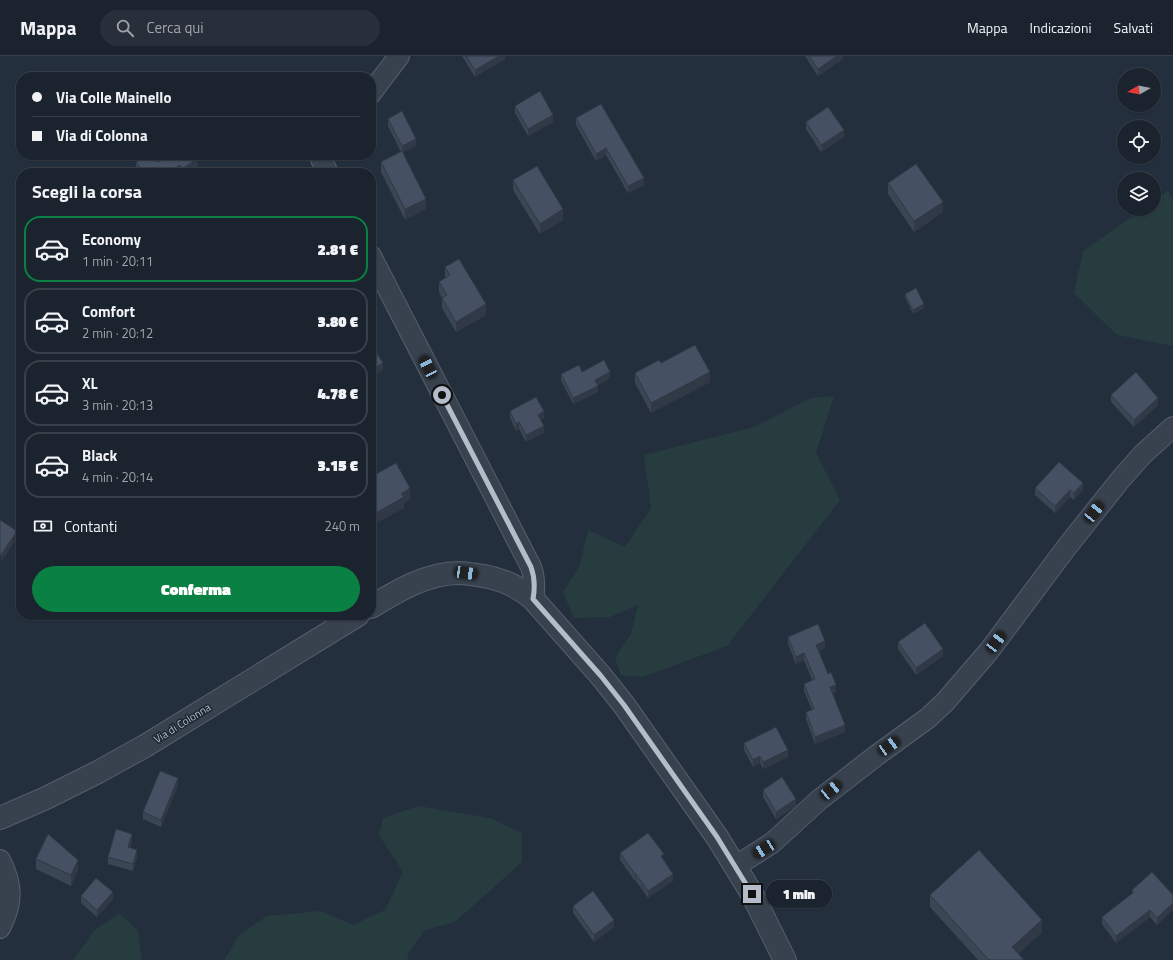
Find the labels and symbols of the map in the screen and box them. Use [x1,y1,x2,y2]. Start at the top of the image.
north arrow [1117,68,1161,112]
car [417,354,439,380]
route start [433,386,451,404]
car [1082,499,1106,525]
car [453,565,479,581]
car [984,629,1008,655]
street label: Via di Colonna [150,699,214,747]
car [876,734,902,758]
car [818,778,844,802]
car [751,838,777,860]
callout: 1 min [766,880,832,908]
route end [743,885,761,903]

